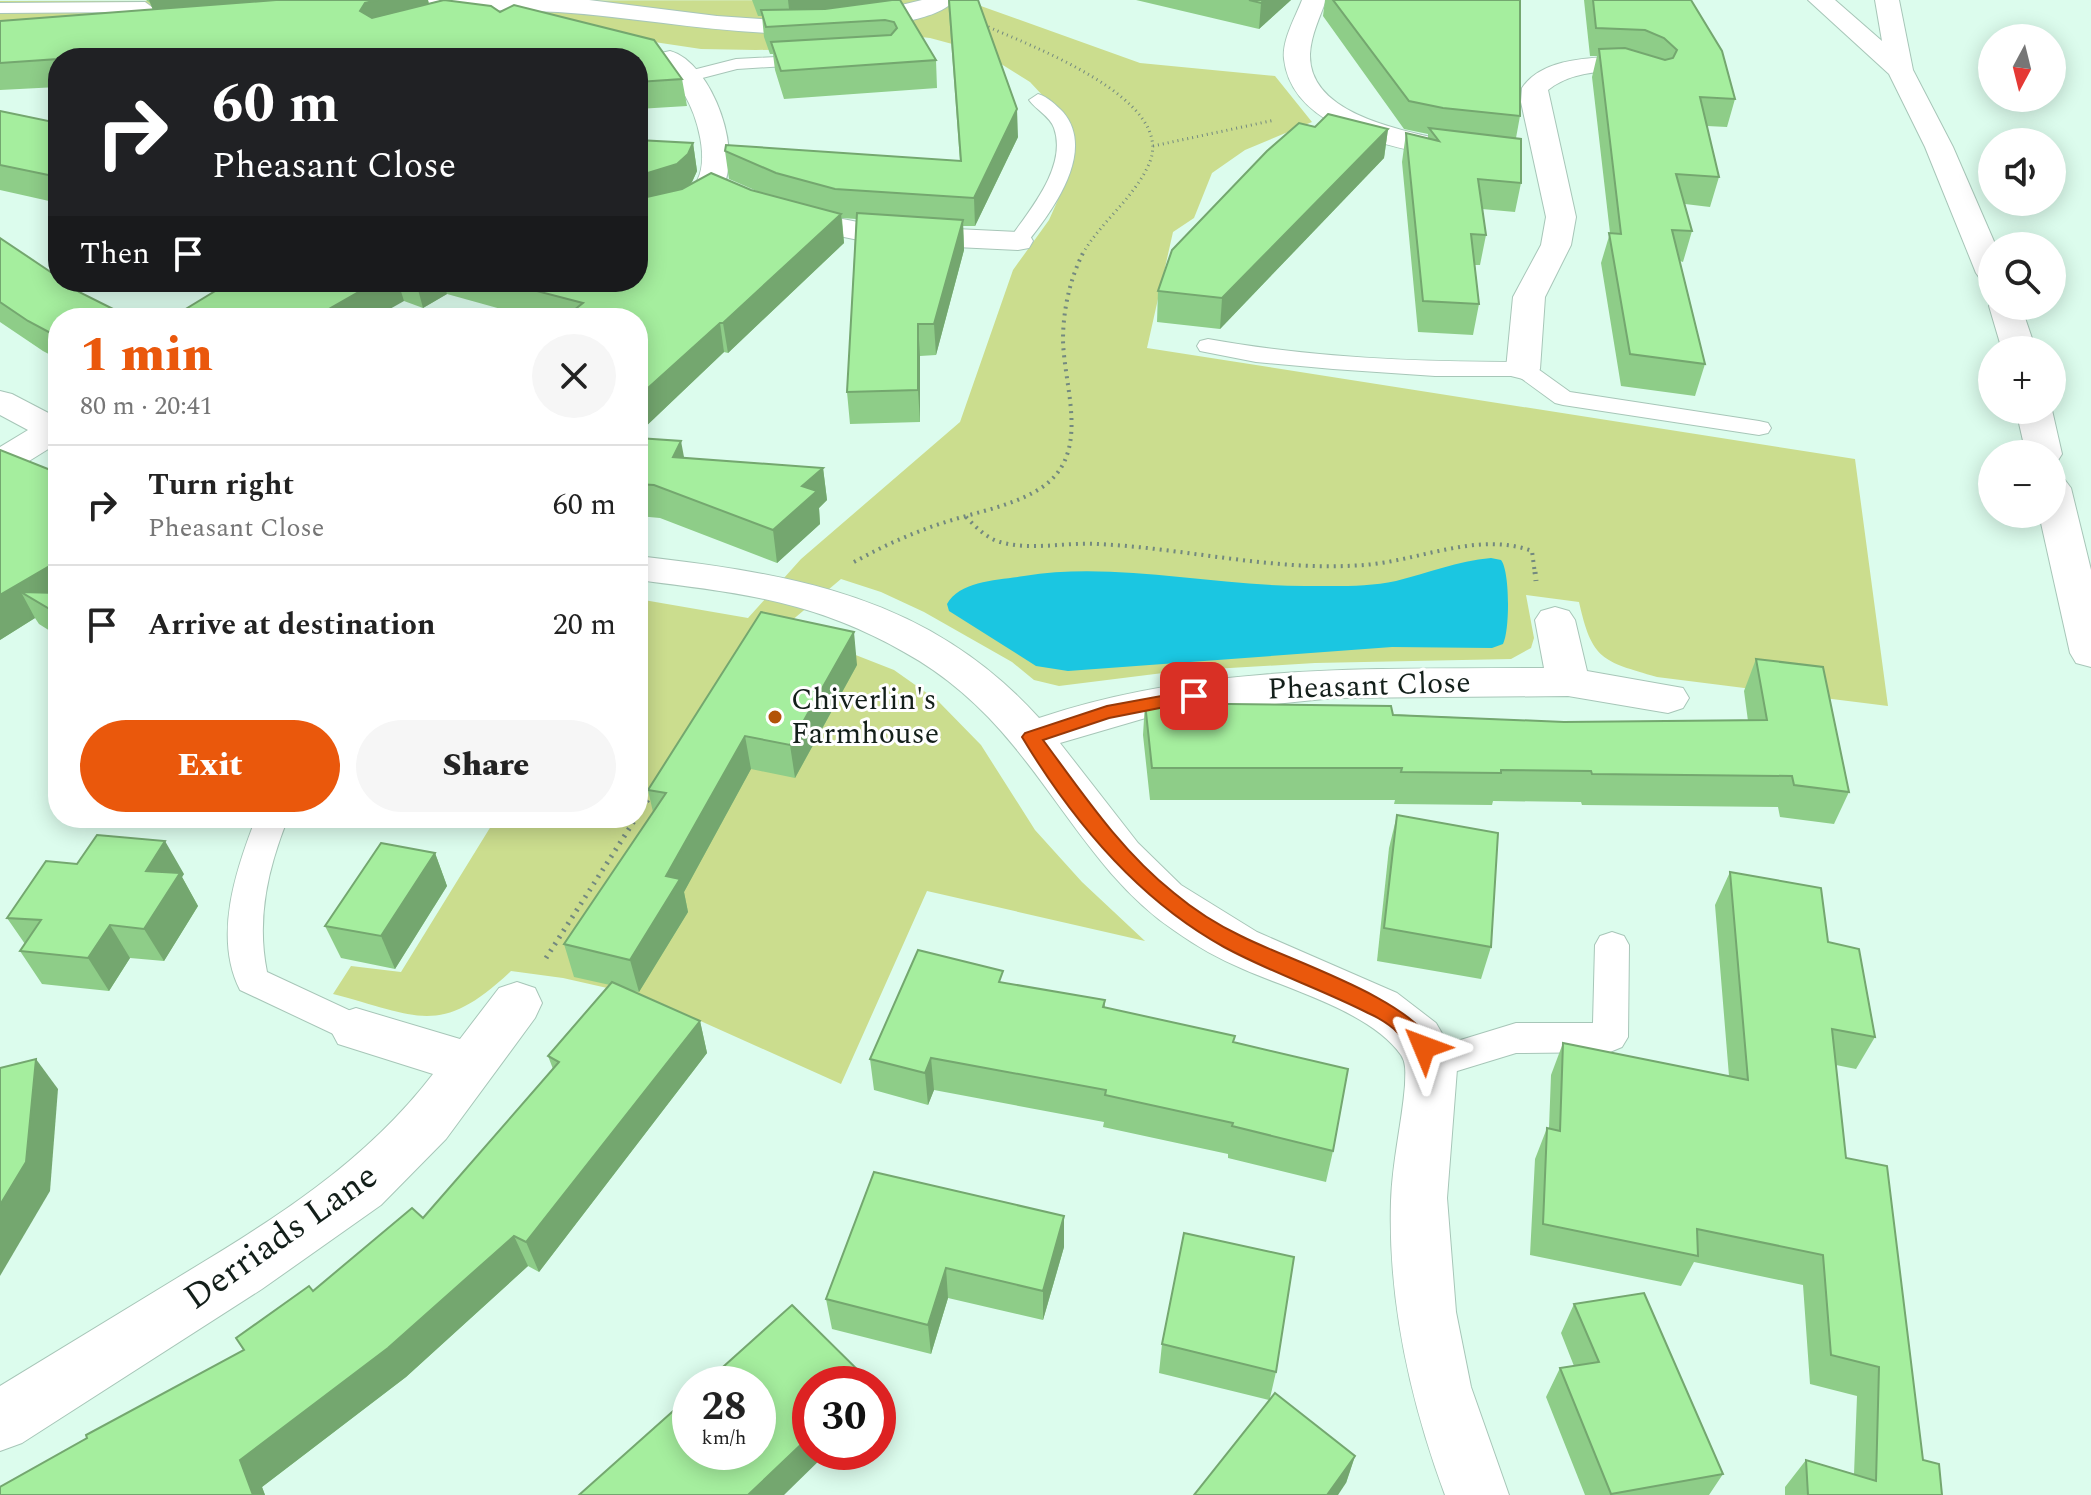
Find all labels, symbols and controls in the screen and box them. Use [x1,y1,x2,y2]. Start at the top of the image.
north arrow [1978,24,2066,112]
map controls [1978,24,2066,528]
text: 60 m [212,62,339,147]
icon: right [80,80,184,184]
button: sound [1978,128,2066,216]
text: Pheasant Close [212,139,456,194]
text: Then [80,231,150,277]
icon: arrive [166,232,210,276]
button: search [1978,232,2066,320]
text: 1 min [80,319,213,392]
button: close [532,334,616,418]
button: + [1978,336,2066,424]
text: 80 m · 20:41 [80,386,213,426]
button: − [1978,440,2066,528]
text: Turn right [148,462,294,508]
text: 60 m [553,482,616,528]
icon: right [80,483,124,527]
text: Pheasant Close [148,508,324,548]
text: Arrive at destination [148,602,435,648]
text: 20 m [553,602,616,648]
icon: arrive [80,603,124,647]
street label: Pheasant Close [1267,659,1471,713]
pin [1160,662,1228,730]
icon: arrive [1172,674,1216,718]
place label: Chiverlin's Farmhouse [791,677,939,757]
marker: Chiverlin's Farmhouse [766,708,784,726]
button: Exit [80,720,340,812]
button: Share [356,720,616,812]
position arrow [1382,1005,1466,1089]
street label: Derriads Lane [173,1150,389,1324]
speed limit sign: 30 [792,1366,896,1470]
text: 28 [702,1377,746,1438]
text: km/h [702,1423,747,1453]

